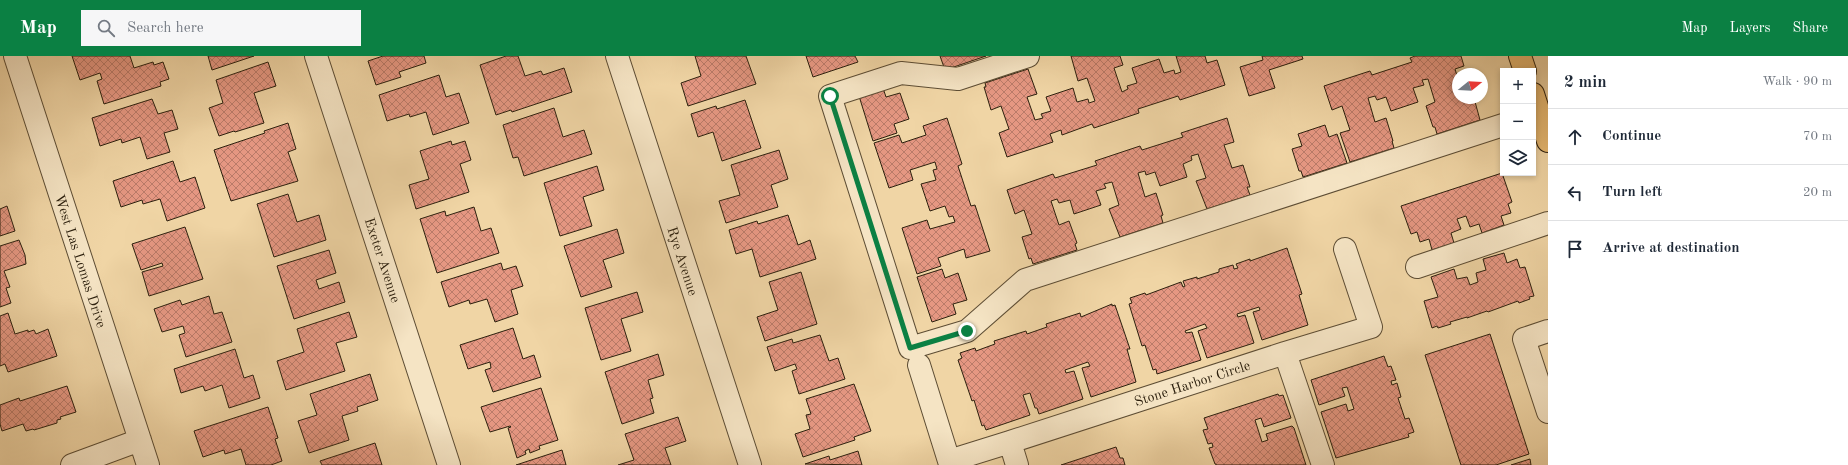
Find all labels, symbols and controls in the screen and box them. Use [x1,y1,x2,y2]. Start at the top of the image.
search box [81,10,361,46]
icon: search [95,17,117,39]
text: Map [20,19,57,38]
text: Search here [127,21,204,36]
text: Map [1682,21,1708,35]
text: Layers [1730,21,1771,35]
text: Share [1793,21,1828,35]
north arrow [1452,68,1488,104]
map controls [1500,68,1536,176]
button: + [1500,68,1536,104]
text: 2 min [1564,74,1607,91]
text: Walk · 90 m [1763,75,1832,88]
route start [821,87,839,105]
button: − [1500,104,1536,140]
icon: ahead [1564,126,1586,148]
text: Continue [1602,129,1661,144]
text: 70 m [1803,130,1832,143]
button: layers [1500,140,1536,176]
icon: left [1564,182,1586,204]
text: Turn left [1602,185,1662,200]
text: 20 m [1803,186,1832,199]
street label: West Las Lomas Drive [52,193,108,330]
street label: Exeter Avenue [362,216,402,305]
street label: Rye Avenue [664,225,700,298]
icon: arrive [1564,238,1586,260]
text: Arrive at destination [1602,241,1740,256]
route end [958,322,976,340]
street label: Stone Harbor Circle [1133,359,1252,409]

